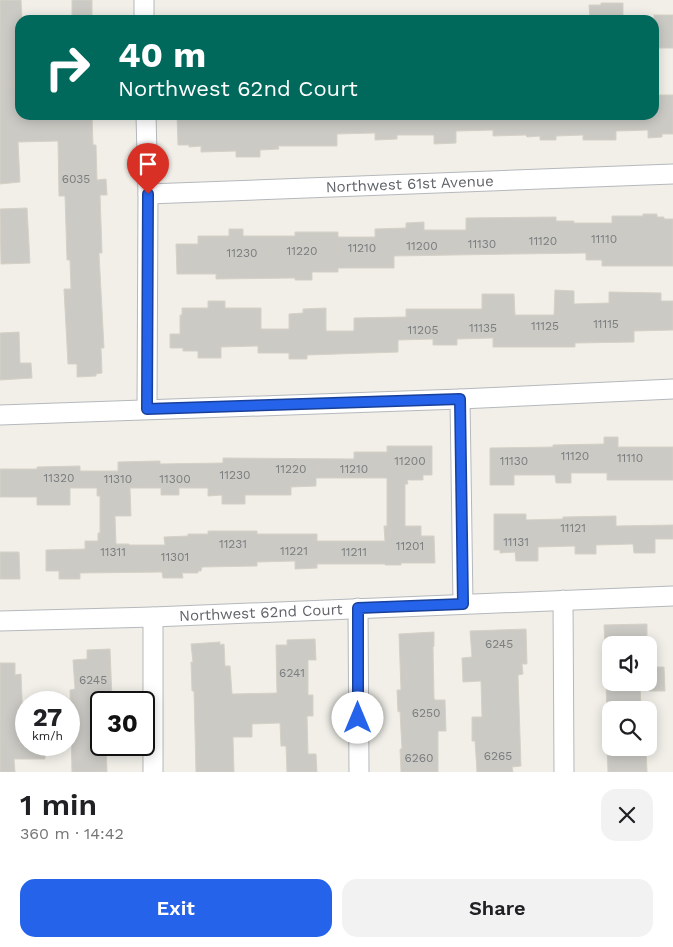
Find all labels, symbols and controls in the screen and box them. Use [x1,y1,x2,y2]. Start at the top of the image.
text: 40 m [118,34,206,76]
icon: right [35,35,100,100]
text: Northwest 62nd Court [118,76,358,101]
pin [127,143,169,194]
icon: arrive [134,150,162,178]
house number: 6035 [62,172,90,186]
street label: Northwest 61st Avenue [325,172,494,196]
house number: 11110 [591,232,617,246]
house number: 11120 [529,234,557,248]
house number: 11130 [468,237,496,251]
house number: 11200 [406,239,438,253]
house number: 11210 [348,241,376,255]
house number: 11220 [287,244,317,258]
house number: 11230 [227,246,257,260]
house number: 11115 [593,317,619,331]
house number: 11125 [531,319,559,333]
house number: 11135 [469,321,497,335]
house number: 11205 [408,323,438,337]
house number: 11120 [561,449,589,463]
house number: 11110 [617,451,643,465]
house number: 11200 [394,454,426,468]
house number: 11130 [500,454,528,468]
house number: 11220 [276,462,306,476]
house number: 11210 [340,462,368,476]
house number: 11230 [220,468,250,482]
house number: 11320 [44,471,74,485]
house number: 11310 [104,472,132,486]
house number: 11300 [159,472,191,486]
house number: 11121 [560,521,586,535]
house number: 11131 [503,535,529,549]
house number: 11231 [219,537,247,551]
house number: 11201 [396,539,424,553]
house number: 11221 [280,544,308,558]
house number: 11311 [100,545,126,559]
house number: 11211 [341,545,367,559]
house number: 11301 [161,550,189,564]
street label: Northwest 62nd Court [179,600,344,625]
map controls [602,636,657,756]
button: sound [602,636,657,691]
house number: 6245 [485,637,513,651]
house number: 6241 [279,666,305,680]
house number: 6245 [79,673,107,687]
speed limit sign: 30 [90,691,155,756]
position arrow [331,691,383,743]
button: search [602,701,657,756]
text: 27 [33,703,62,732]
house number: 6250 [412,706,440,720]
text: km/h [32,729,63,743]
house number: 6265 [484,749,512,763]
house number: 6260 [404,751,434,765]
text: 1 min [20,787,97,822]
button: close [601,789,653,841]
text: 360 m · 14:42 [20,824,124,843]
button: Exit [20,879,332,937]
button: Share [342,879,653,937]

